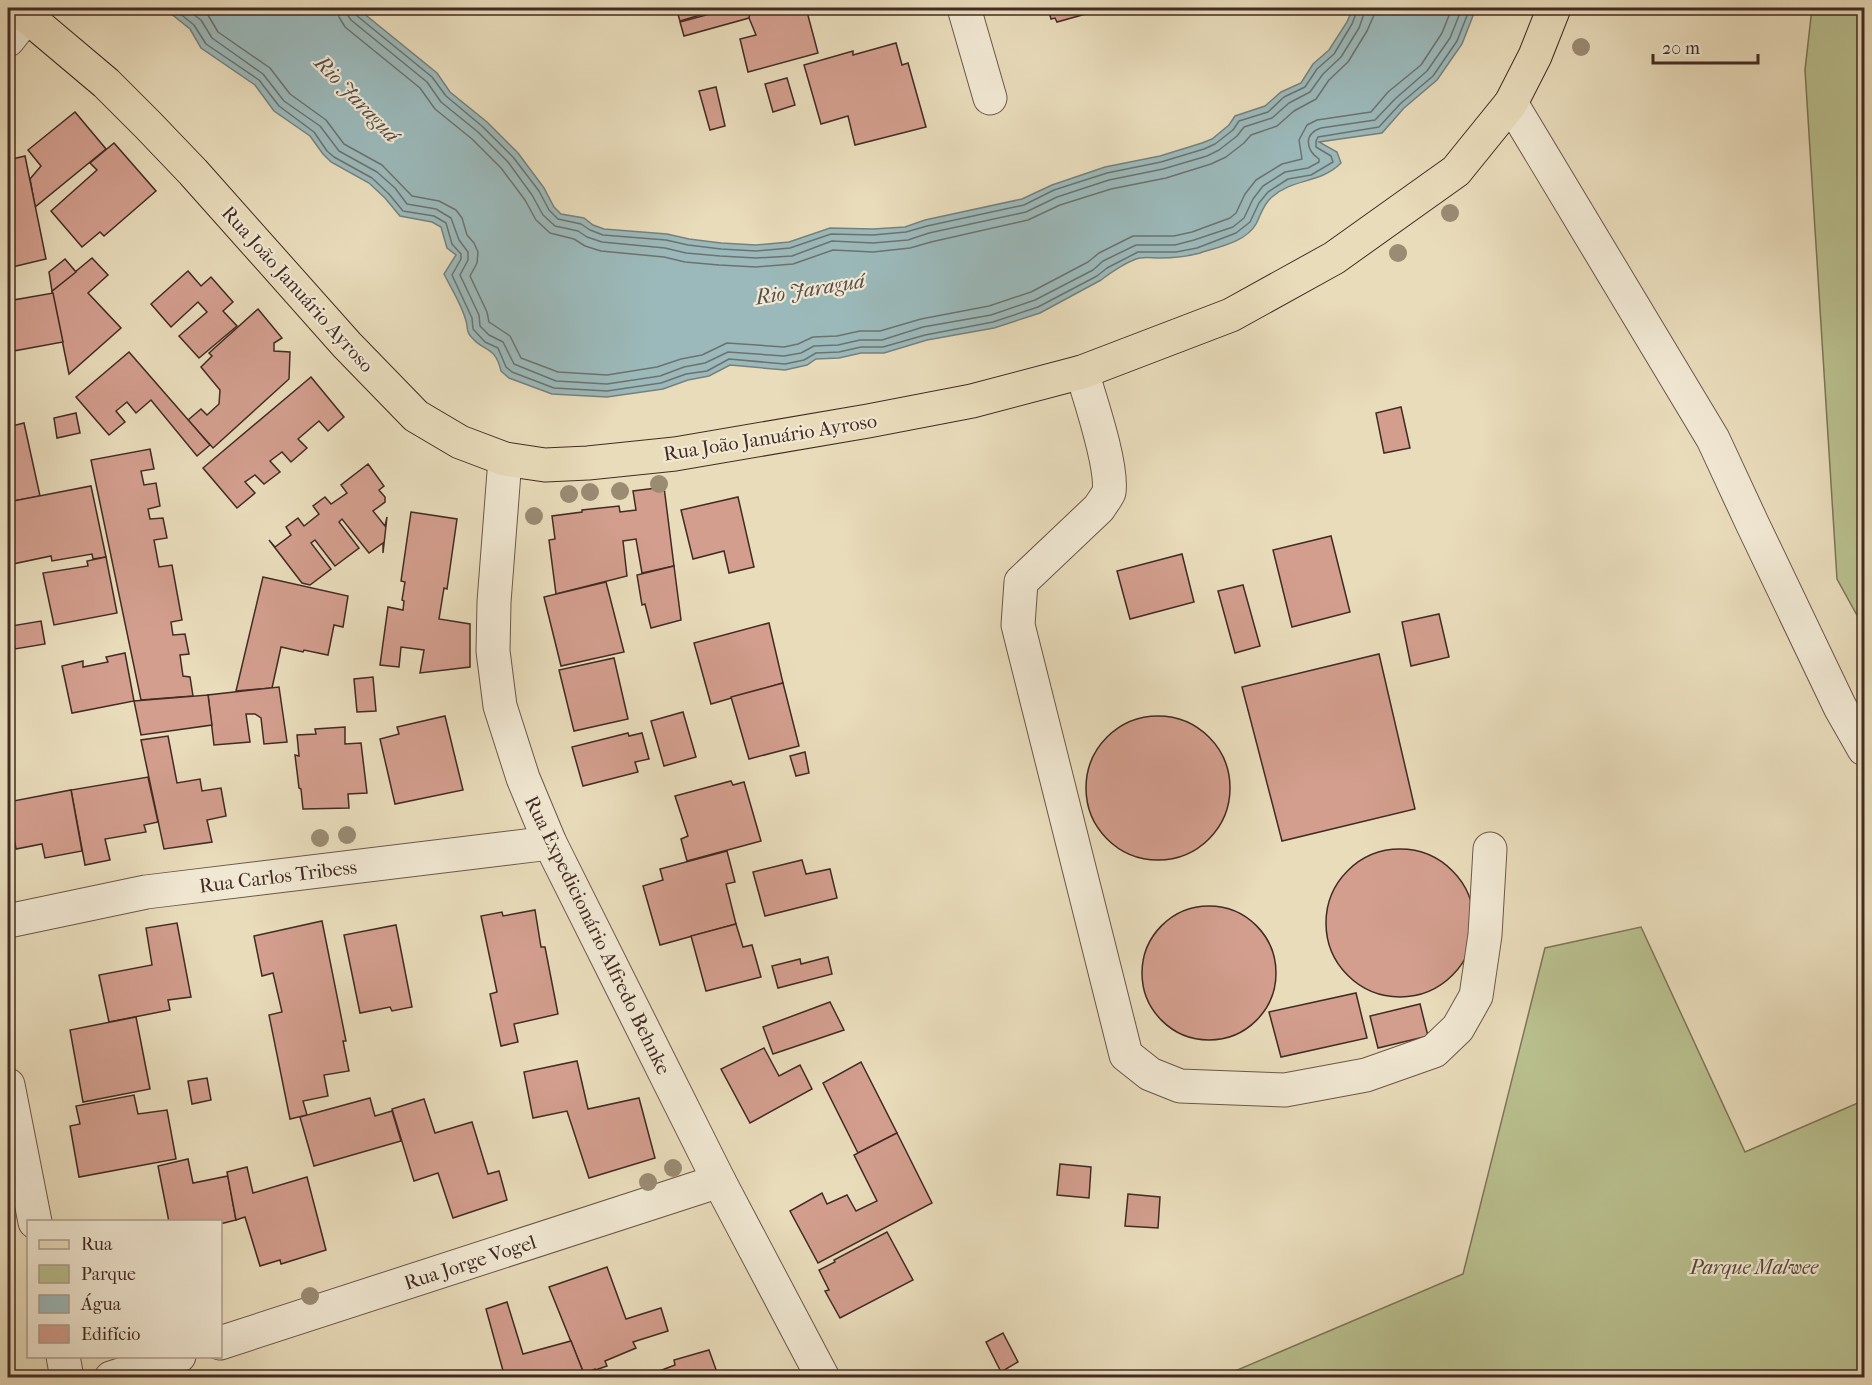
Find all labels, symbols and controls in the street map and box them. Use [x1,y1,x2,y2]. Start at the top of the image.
scale bar [1653,27,1758,65]
text: 20 m [1662,38,1700,59]
water label: Rio Jaraguá [309,49,405,149]
street label: Rua João Januário Ayroso [217,201,378,377]
water label: Rio Jaraguá [752,268,868,310]
street label: Rua João Januário Ayroso [662,409,878,466]
street label: Rua Expedicionário Alfredo Behnke [520,792,675,1079]
street label: Rua Carlos Tribess [198,855,358,898]
legend [27,1220,222,1358]
street label: Rua Jorge Vogel [401,1230,540,1295]
text: Rua [81,1234,113,1255]
park label: Parque Malwee [1689,1256,1819,1279]
text: Parque [81,1264,136,1285]
text: Água [80,1293,122,1315]
text: Edifício [81,1324,140,1345]

